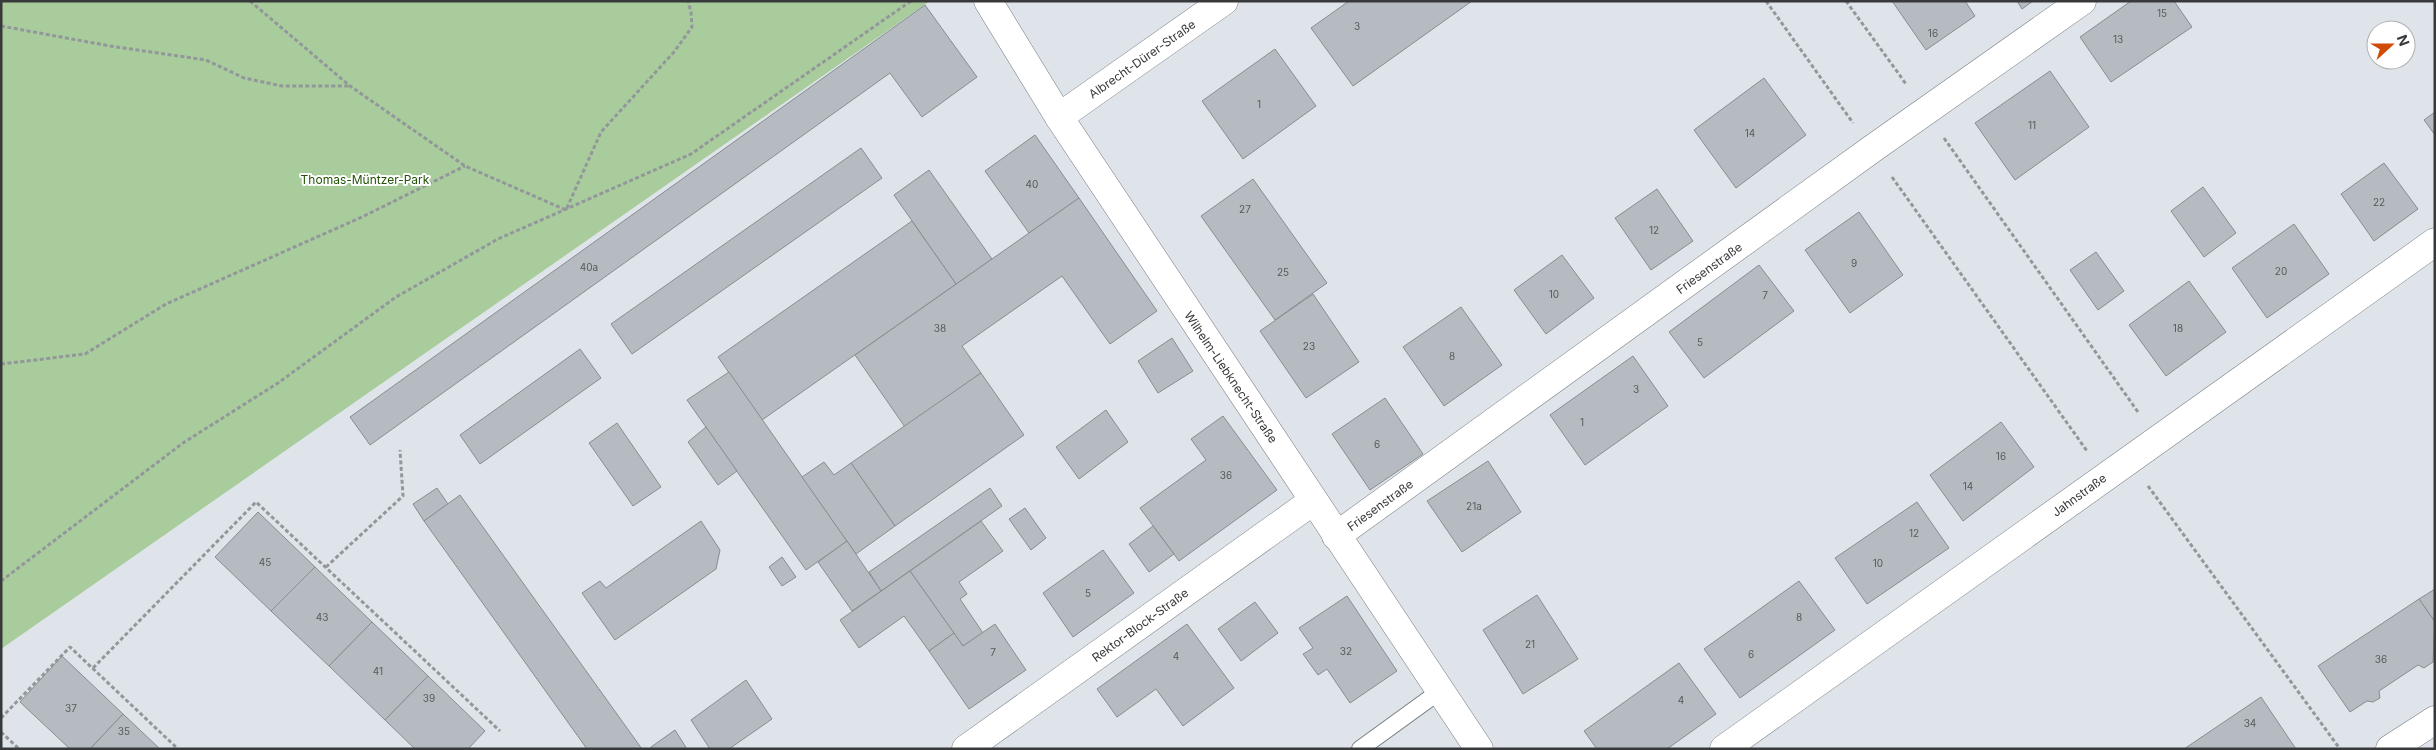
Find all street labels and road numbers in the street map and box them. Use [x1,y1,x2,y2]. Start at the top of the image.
street label: Albrecht-Dürer-Straße [1086,16,1198,102]
street label: Friesenstraße [1673,239,1745,297]
street label: Wilhelm-Liebknecht-Straße [1181,308,1281,446]
street label: Jahnstraße [2049,470,2109,520]
street label: Friesenstraße [1344,476,1416,534]
street label: Rektor-Block-Straße [1089,585,1191,665]

